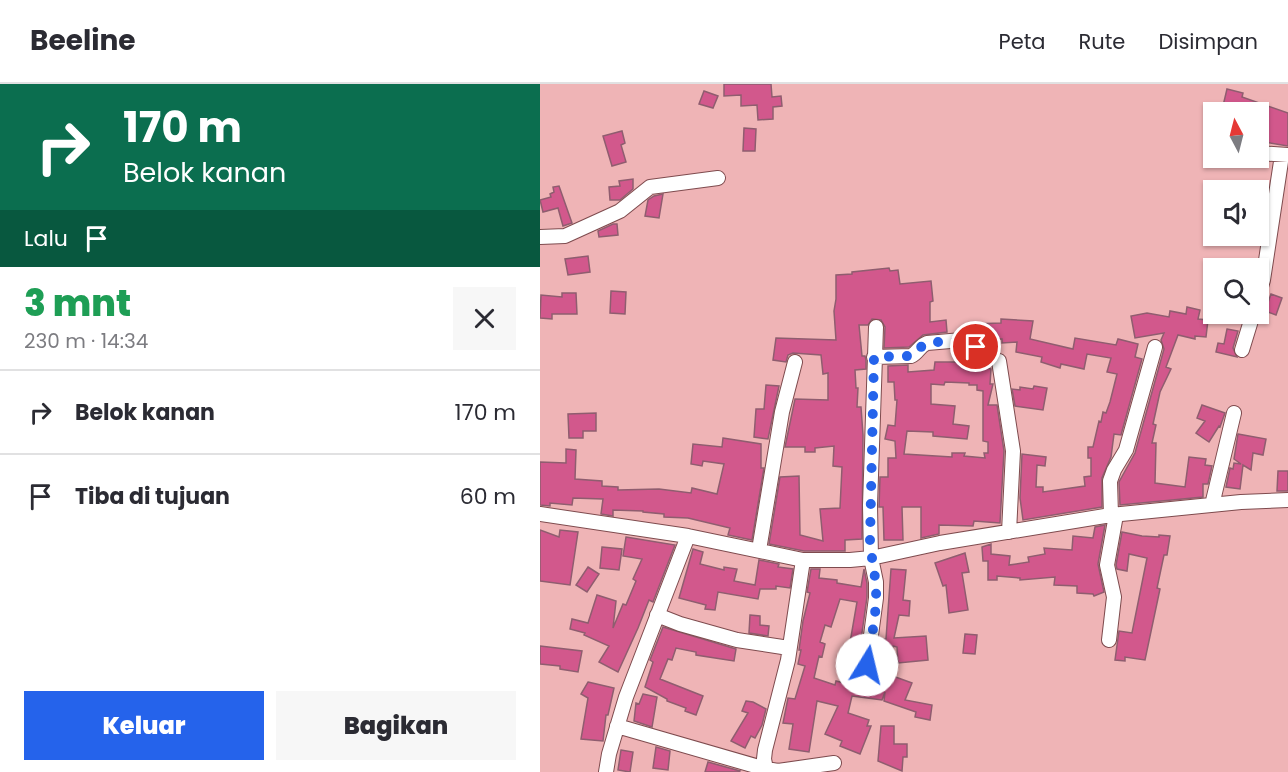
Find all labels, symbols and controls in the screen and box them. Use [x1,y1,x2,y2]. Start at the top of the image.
text: Beeline [30,21,136,60]
text: Peta [998,27,1046,56]
text: Rute [1079,27,1125,56]
text: Disimpan [1158,27,1258,56]
text: 170 m [123,98,242,157]
north arrow [1203,102,1269,168]
map controls [1203,102,1269,324]
icon: right [24,108,102,186]
text: Belok kanan [123,154,286,191]
button: sound [1203,180,1269,246]
icon: arrive [80,222,113,255]
text: Lalu [24,223,68,254]
button: search [1203,258,1269,324]
text: 3 mnt [24,278,131,329]
button: close [453,287,516,350]
pin [950,321,1001,372]
text: 230 m · 14:34 [24,327,148,355]
icon: arrive [959,330,992,363]
icon: right [24,396,57,429]
text: Belok kanan [75,397,215,428]
text: 170 m [455,397,516,428]
icon: arrive [24,480,57,513]
text: Tiba di tujuan [75,481,230,512]
text: 60 m [460,481,516,512]
position arrow [835,633,899,697]
button: Keluar [24,691,264,760]
button: Bagikan [276,691,516,760]

